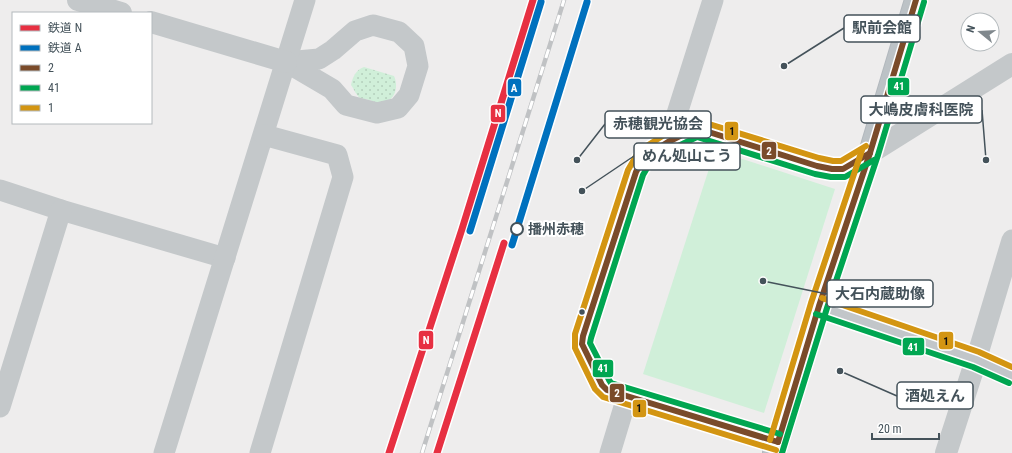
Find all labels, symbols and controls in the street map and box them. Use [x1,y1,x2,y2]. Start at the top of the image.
legend [12,12,152,124]
north arrow [960,12,1000,52]
callout: 駅前会館 [844,15,920,42]
text: 駅前会館 [852,19,912,37]
text: 鉄道 N [48,21,82,35]
text: N [964,24,978,34]
text: 鉄道 A [48,41,82,55]
text: 2 [48,61,54,75]
line badge: 41 [887,77,910,96]
line badge: A [507,78,522,97]
text: 41 [893,80,905,93]
text: 41 [48,81,60,95]
text: A [511,82,518,95]
callout: 大嶋皮膚科医院 [861,96,982,123]
text: 1 [48,101,54,115]
text: 大嶋皮膚科医院 [868,101,974,119]
line badge: N [490,104,506,123]
text: N [495,107,502,120]
callout: 赤穂観光協会 [605,111,711,138]
text: 赤穂観光協会 [613,115,703,133]
line badge: 1 [724,121,739,141]
text: 1 [729,125,735,138]
line badge: 2 [761,141,777,160]
callout: めん処山こう [634,143,740,170]
text: 2 [766,145,772,158]
text: めん処山こう [642,147,732,165]
place label: 播州赤穂 [528,221,584,237]
marker: 播州赤穂 [510,222,524,236]
callout: 大石内蔵助像 [827,280,933,307]
text: 大石内蔵助像 [835,285,925,303]
unlabelled marker [577,307,587,317]
line badge: N [418,330,434,350]
line badge: 1 [938,331,954,350]
text: N [423,334,430,347]
text: 1 [943,335,949,348]
line badge: 41 [902,337,925,356]
text: 41 [907,341,919,354]
line badge: 41 [592,359,614,378]
text: 41 [597,362,609,375]
callout: 酒処えん [897,382,973,409]
line badge: 2 [609,383,625,403]
text: 2 [614,387,620,400]
text: 酒処えん [905,387,965,405]
line badge: 1 [632,399,647,418]
text: 1 [636,402,642,415]
scale bar [872,415,939,441]
text: 20 m [878,422,902,436]

